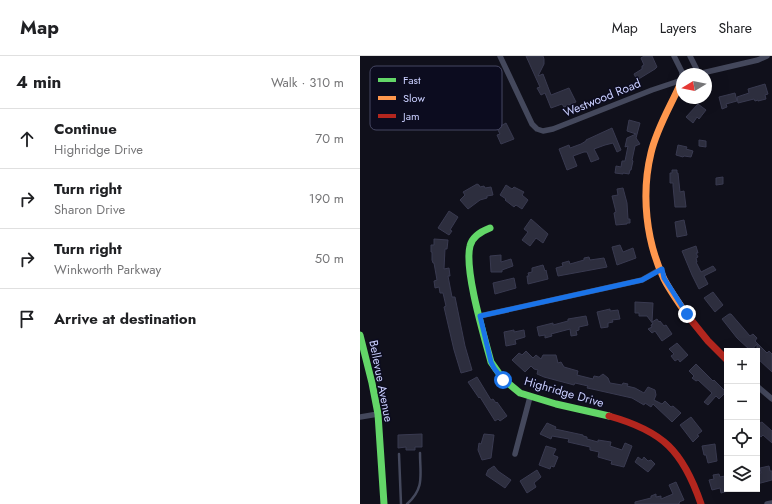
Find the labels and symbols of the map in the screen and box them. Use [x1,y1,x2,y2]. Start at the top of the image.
legend [370,66,502,130]
north arrow [676,68,712,104]
text: Fast [403,72,421,88]
street label: Westwood Road [561,74,643,122]
text: Slow [403,90,425,106]
text: Jam [401,108,420,124]
route end [678,305,696,323]
street label: Bellevue Avenue [364,338,398,424]
route start [494,371,512,389]
street label: Highridge Drive [522,372,606,412]

